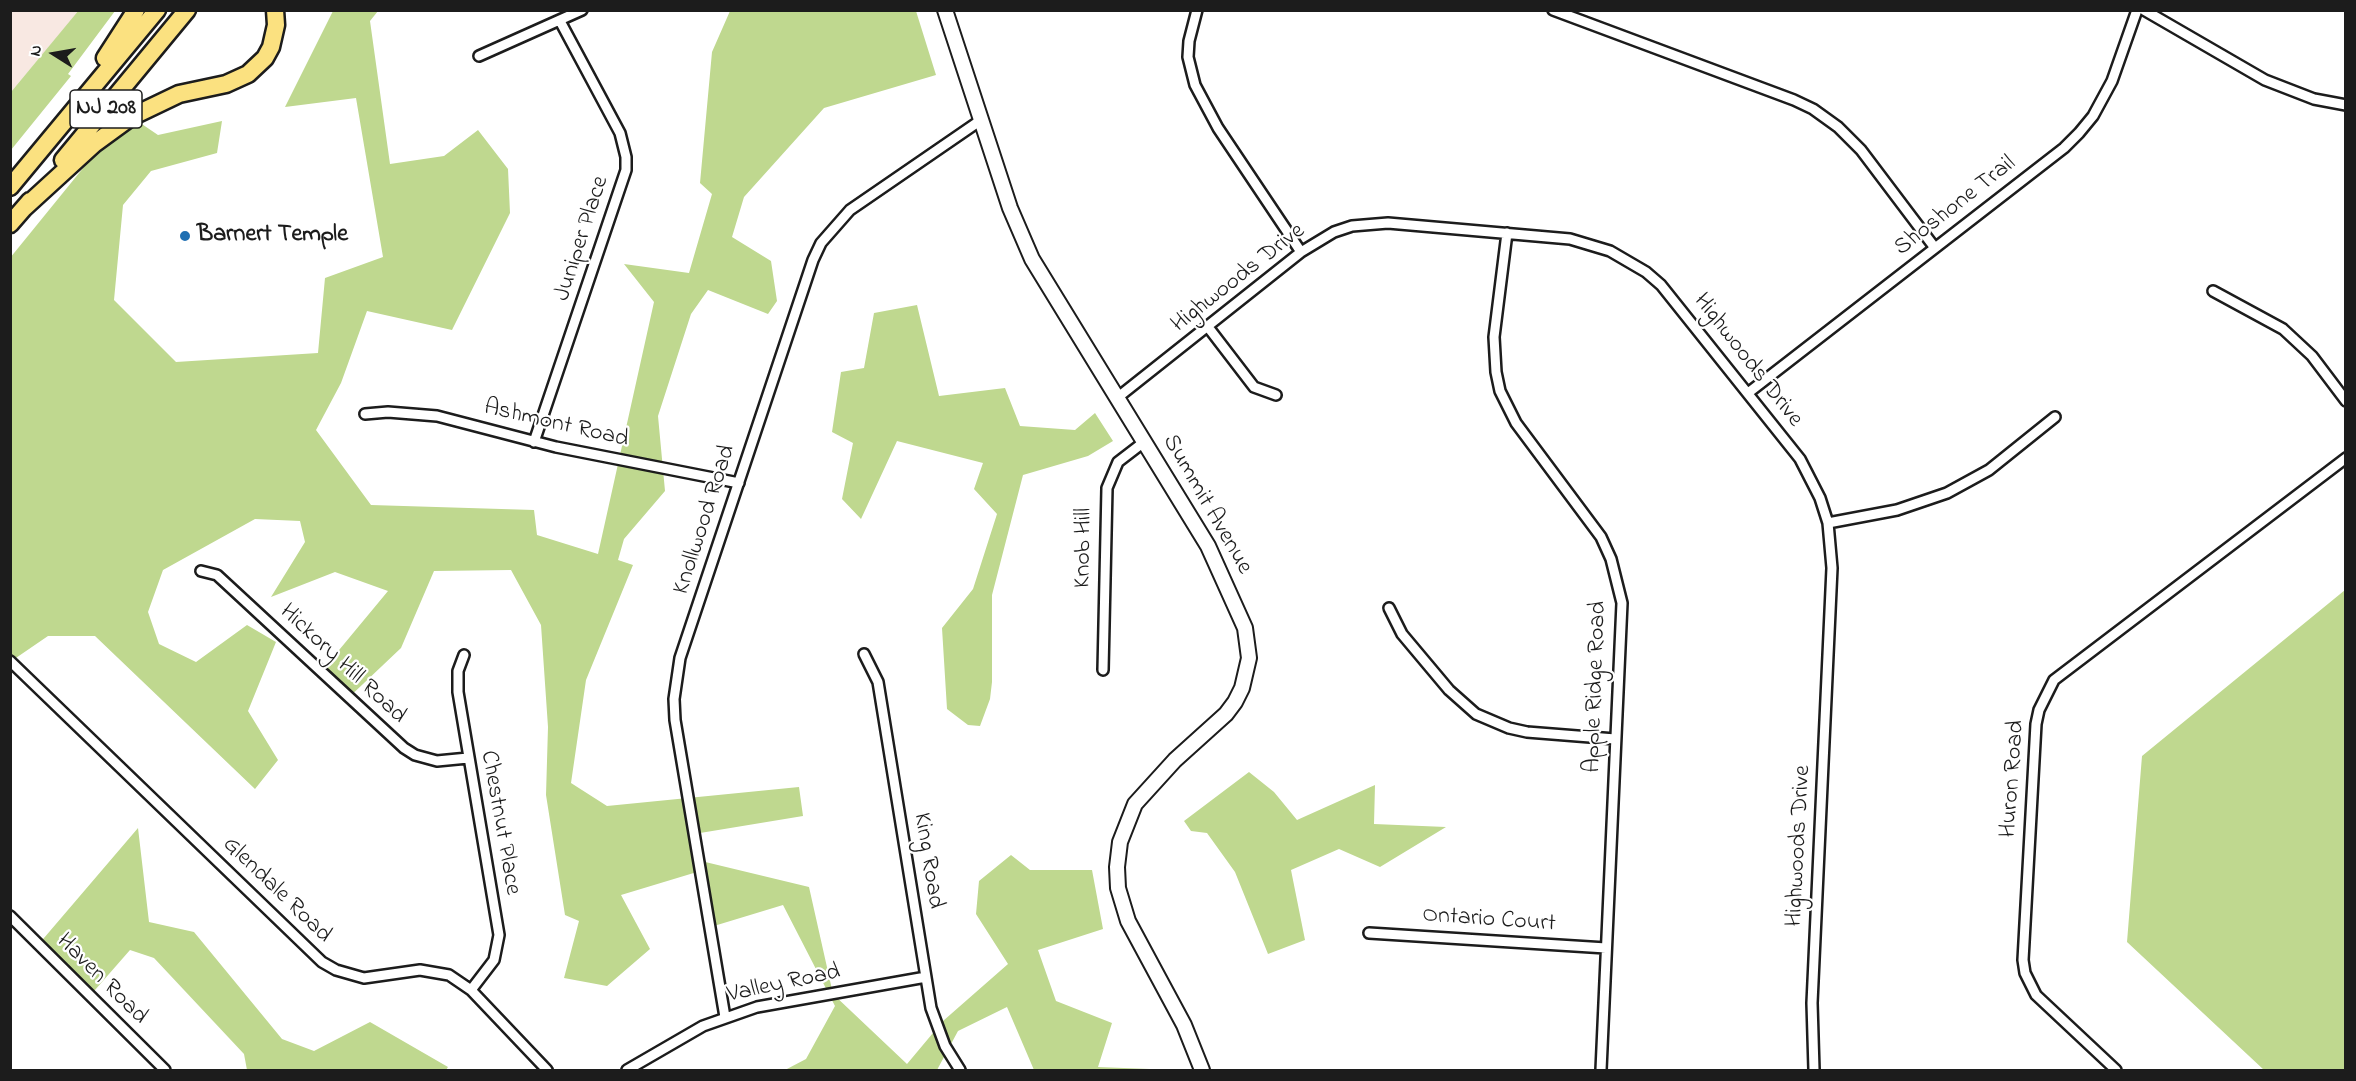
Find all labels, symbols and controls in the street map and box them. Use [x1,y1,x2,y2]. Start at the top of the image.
north arrow [24,24,84,84]
text: N [24,43,49,58]
road number: NJ 208 [70,90,142,128]
street label: Shoshone Trail [1889,151,2023,263]
street label: Juniper Place [549,173,617,305]
street label: Highwoods Drive [1166,218,1312,340]
place label: Barnert Temple [197,222,348,250]
marker: Barnert Temple [178,229,192,243]
street label: Highwoods Drive [1686,288,1808,434]
street label: Ashmont Road [481,394,631,456]
street label: Summit Avenue [1154,430,1258,580]
street label: Knollwood Road [668,442,744,598]
street label: Knob Hill [1070,508,1100,588]
street label: Hickory Hill Road [272,599,412,731]
street label: Apple Ridge Road [1580,601,1614,773]
street label: Huron Road [1996,719,2032,839]
street label: Chestnut Place [472,749,526,897]
street label: Highwoods Drive [1781,764,1819,928]
street label: King Road [905,811,949,911]
street label: Glendale Road [215,832,337,950]
street label: Ontario Court [1421,902,1557,940]
street label: Haven Road [49,928,153,1032]
street label: Valley Road [725,959,843,1011]

